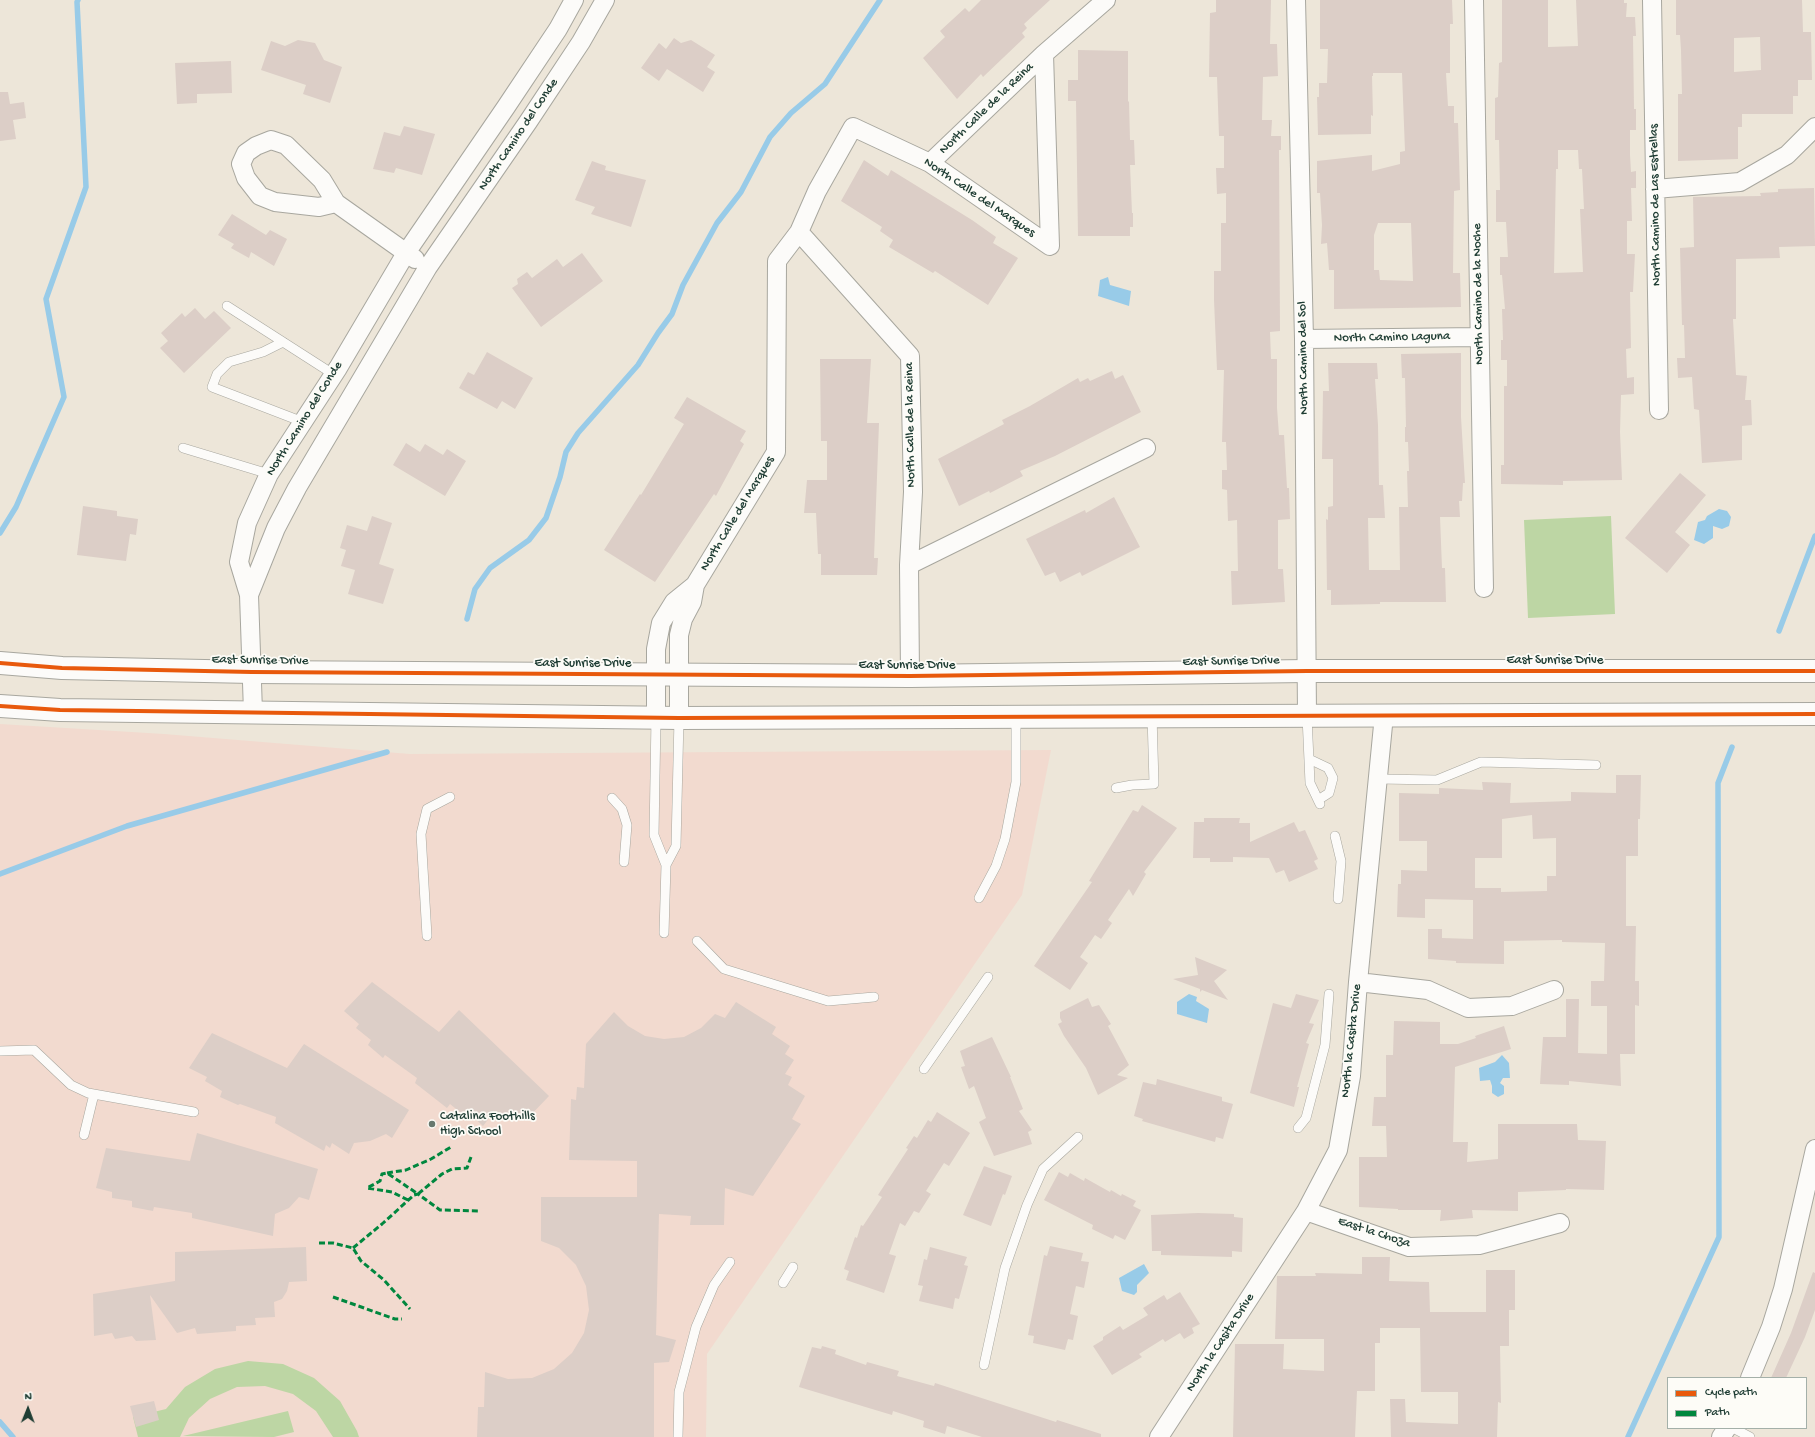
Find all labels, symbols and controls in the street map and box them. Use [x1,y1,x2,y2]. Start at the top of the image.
street label: North Calle de la Reina [937,60,1037,158]
street label: North Camino del Conde [476,76,562,194]
street label: North Camino de Las Estrellas [1647,124,1665,286]
street label: North Calle del Marques [920,155,1038,241]
street label: North Camino de la Noche [1470,223,1488,365]
street label: North Camino del Sol [1295,301,1313,415]
street label: North Camino Laguna [1334,329,1450,347]
street label: North Camino del Conde [263,359,347,479]
street label: North Calle de la Reina [902,362,920,488]
street label: North Calle del Marques [697,454,779,574]
street label: East Sunrise Drive [211,652,309,670]
street label: East Sunrise Drive [1182,653,1280,671]
street label: East Sunrise Drive [1506,653,1604,669]
street label: East Sunrise Drive [534,656,632,672]
street label: East Sunrise Drive [858,658,956,674]
street label: North la Casita Drive [1338,983,1366,1099]
place label: Catalina Foothills High School [440,1109,535,1140]
marker: Catalina Foothills High School [427,1119,437,1129]
street label: East la Choza [1336,1214,1412,1252]
street label: North la Casita Drive [1183,1291,1259,1395]
legend [1667,1377,1807,1429]
text: Cycle path [1705,1386,1757,1400]
north arrow [8,1389,48,1429]
text: N [25,1391,32,1403]
text: Path [1705,1406,1730,1420]

